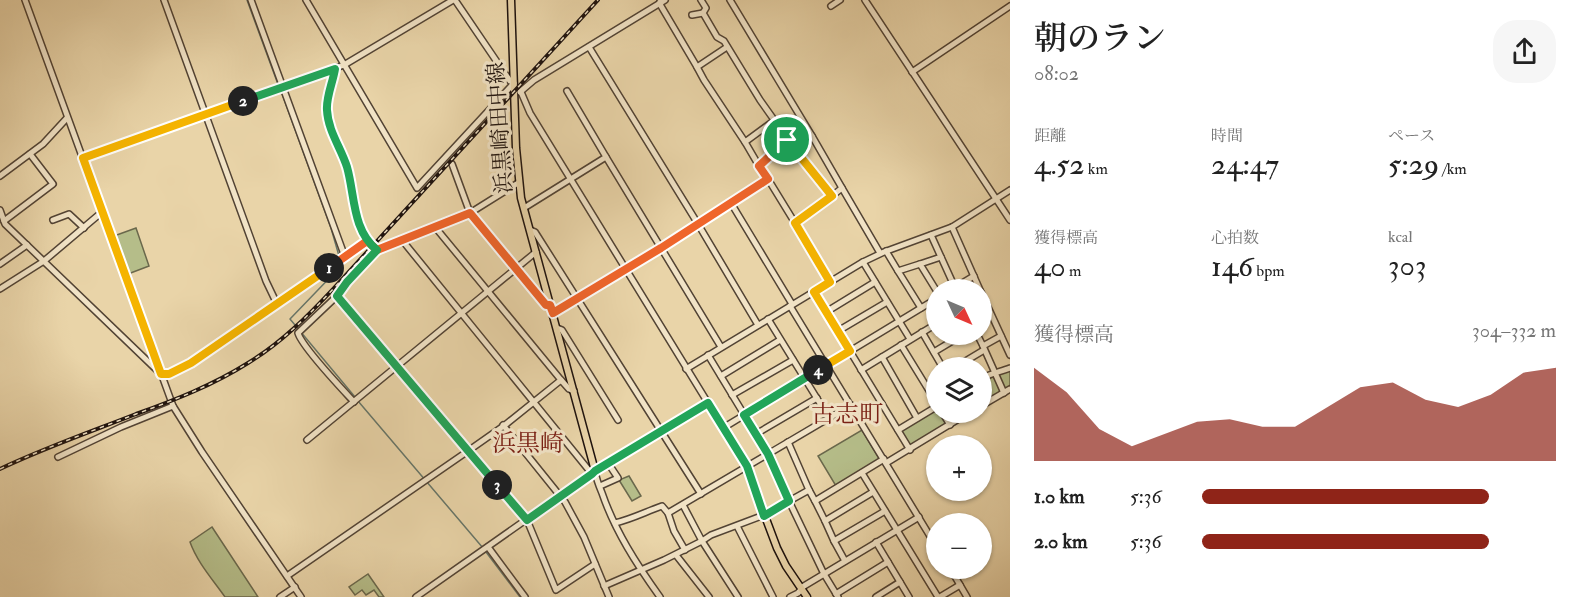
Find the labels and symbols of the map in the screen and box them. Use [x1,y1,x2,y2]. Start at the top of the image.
street label: 浜黒崎田中線 [481,61,519,195]
pin: 2 [228,86,258,116]
pin [761,114,812,165]
pin: 1 [314,253,344,283]
north arrow [926,279,992,345]
pin: 4 [803,355,833,385]
district label: 古志町 [811,399,883,430]
district label: 浜黒崎 [492,428,564,459]
pin: 3 [482,470,512,500]

